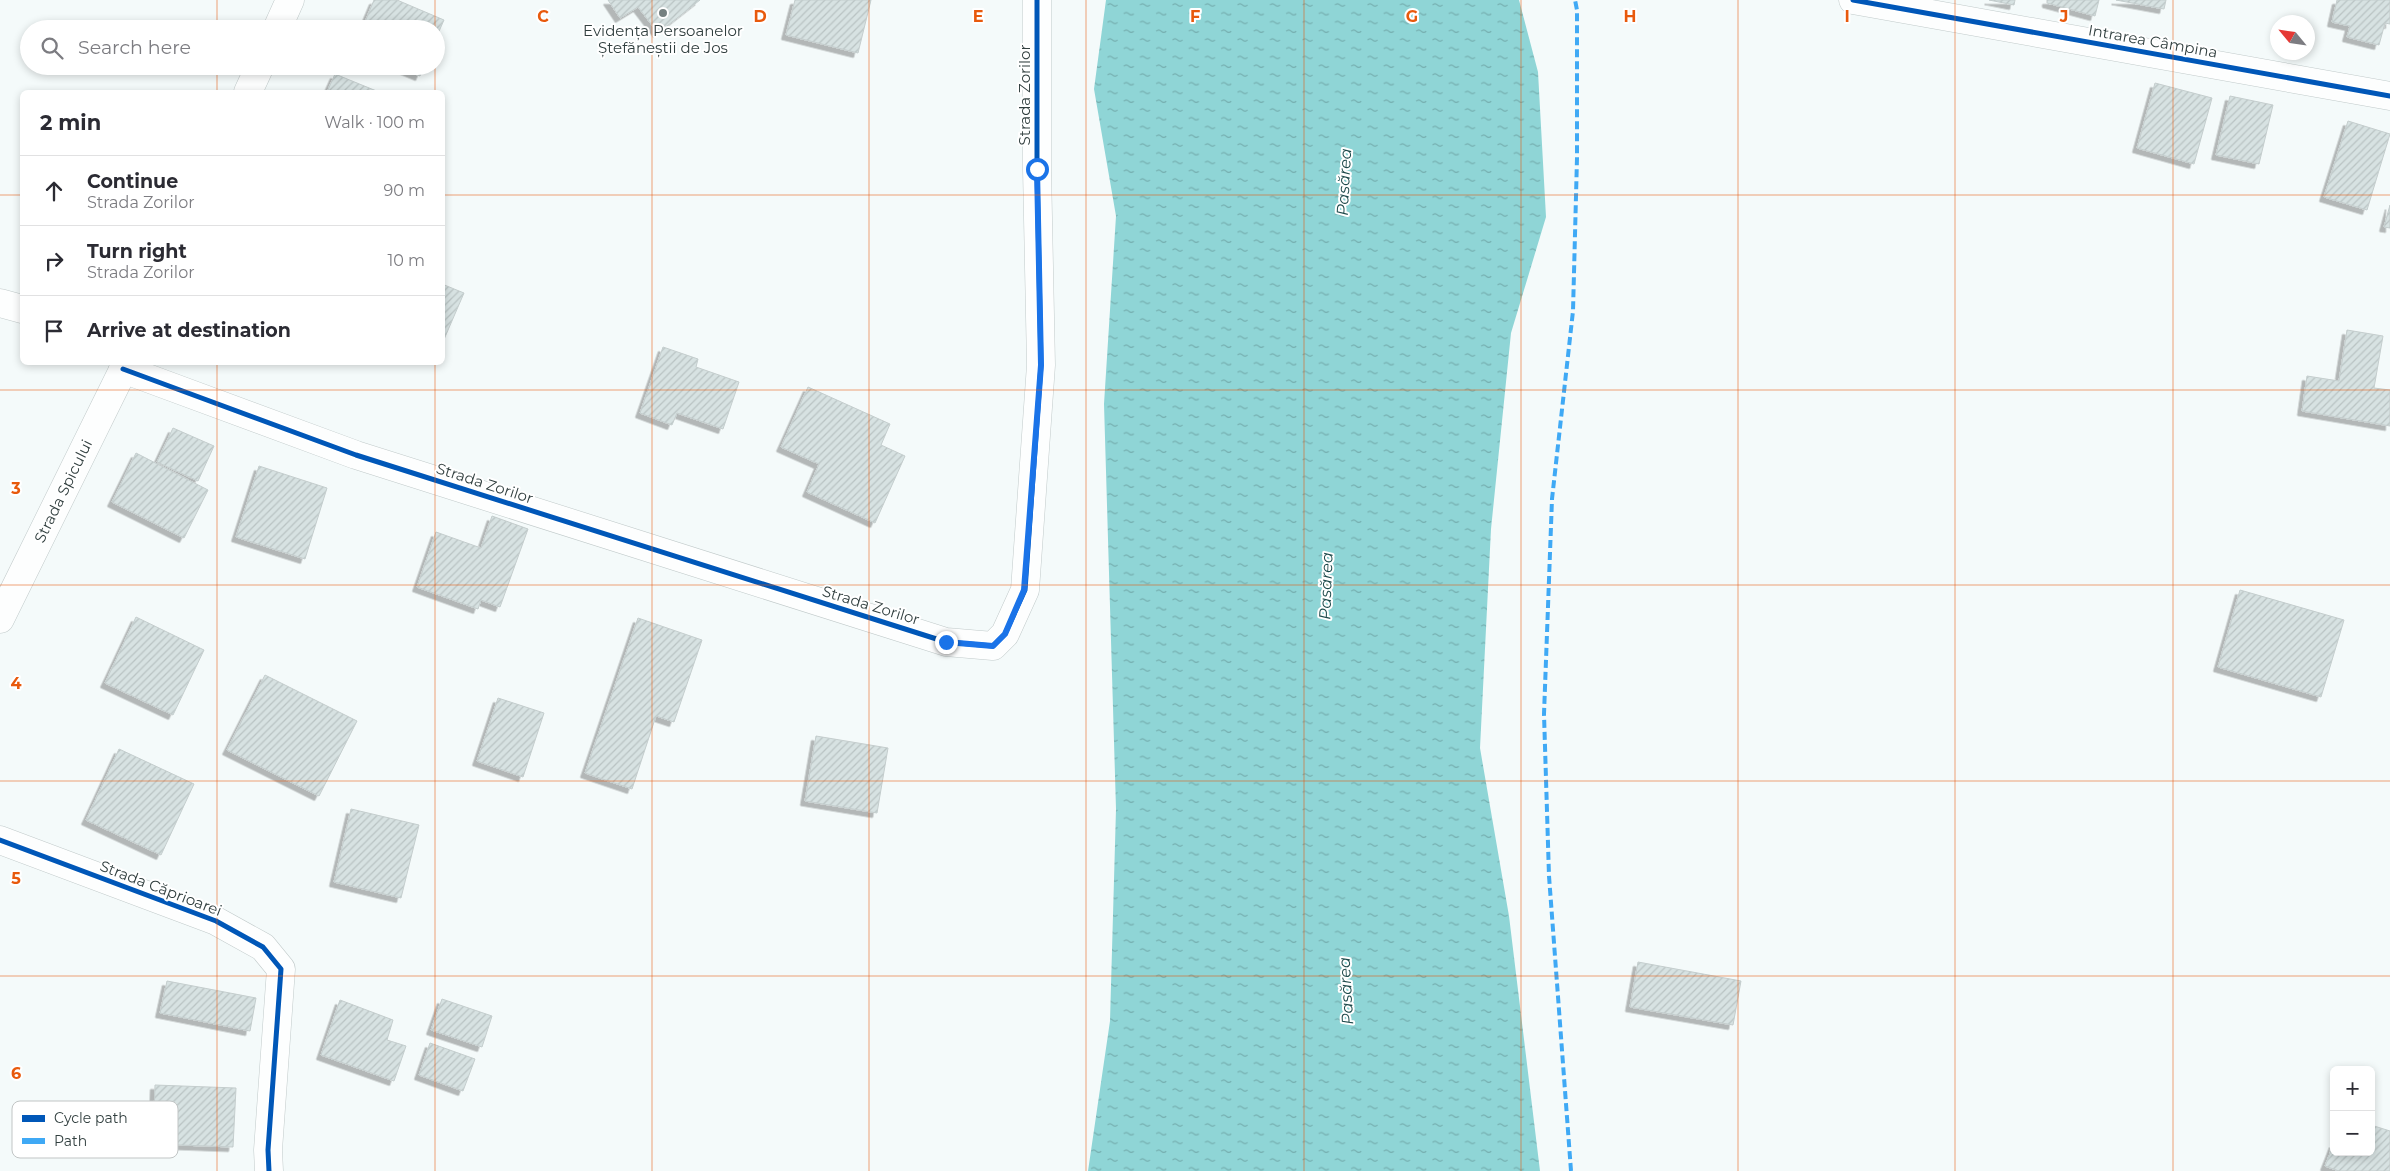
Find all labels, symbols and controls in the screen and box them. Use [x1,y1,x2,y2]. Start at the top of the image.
text: C [537,7,549,26]
marker: Evidența Persoanelor Ștefăneștii de Jos [657,7,669,19]
text: D [753,7,767,26]
text: E [973,7,983,26]
text: F [1190,7,1200,26]
text: G [1406,7,1418,26]
text: H [1624,7,1636,26]
text: I [1844,7,1850,26]
text: J [2059,7,2068,26]
north arrow [2270,15,2315,60]
search box [20,20,445,75]
street label: Intrarea Câmpina [2087,20,2219,62]
place label: Evidența Persoanelor Ștefăneștii de Jos [583,21,743,58]
icon: search [38,34,66,62]
text: Search here [78,36,191,59]
street label: Strada Zorilor [1015,45,1034,145]
text: 2 min [40,110,101,135]
text: Walk · 100 m [324,113,425,132]
water label: Pasărea [1333,148,1355,216]
route start [1026,158,1049,181]
text: Continue [87,170,178,193]
icon: ahead [40,177,68,205]
text: 90 m [383,181,425,200]
text: Strada Zorilor [87,193,195,212]
text: Turn right [87,240,187,263]
icon: right [40,247,68,275]
text: 10 m [387,251,425,270]
text: Strada Zorilor [87,263,195,282]
icon: arrive [40,317,68,345]
text: Arrive at destination [87,319,291,342]
street label: Strada Spicului [30,436,96,546]
street label: Strada Zorilor [434,458,536,508]
text: 3 [10,479,21,498]
water label: Pasărea [1315,552,1337,620]
street label: Strada Zorilor [820,581,922,629]
route end [935,631,958,654]
text: 4 [10,674,22,693]
street label: Strada Căprioarei [97,856,225,920]
text: 5 [11,869,21,888]
water label: Pasărea [1335,957,1357,1025]
text: 6 [11,1064,21,1083]
map controls [2330,1066,2375,1156]
button: + [2330,1066,2375,1111]
legend [12,1101,178,1158]
text: Cycle path [54,1109,128,1127]
button: − [2330,1111,2375,1156]
text: Path [54,1132,87,1150]

